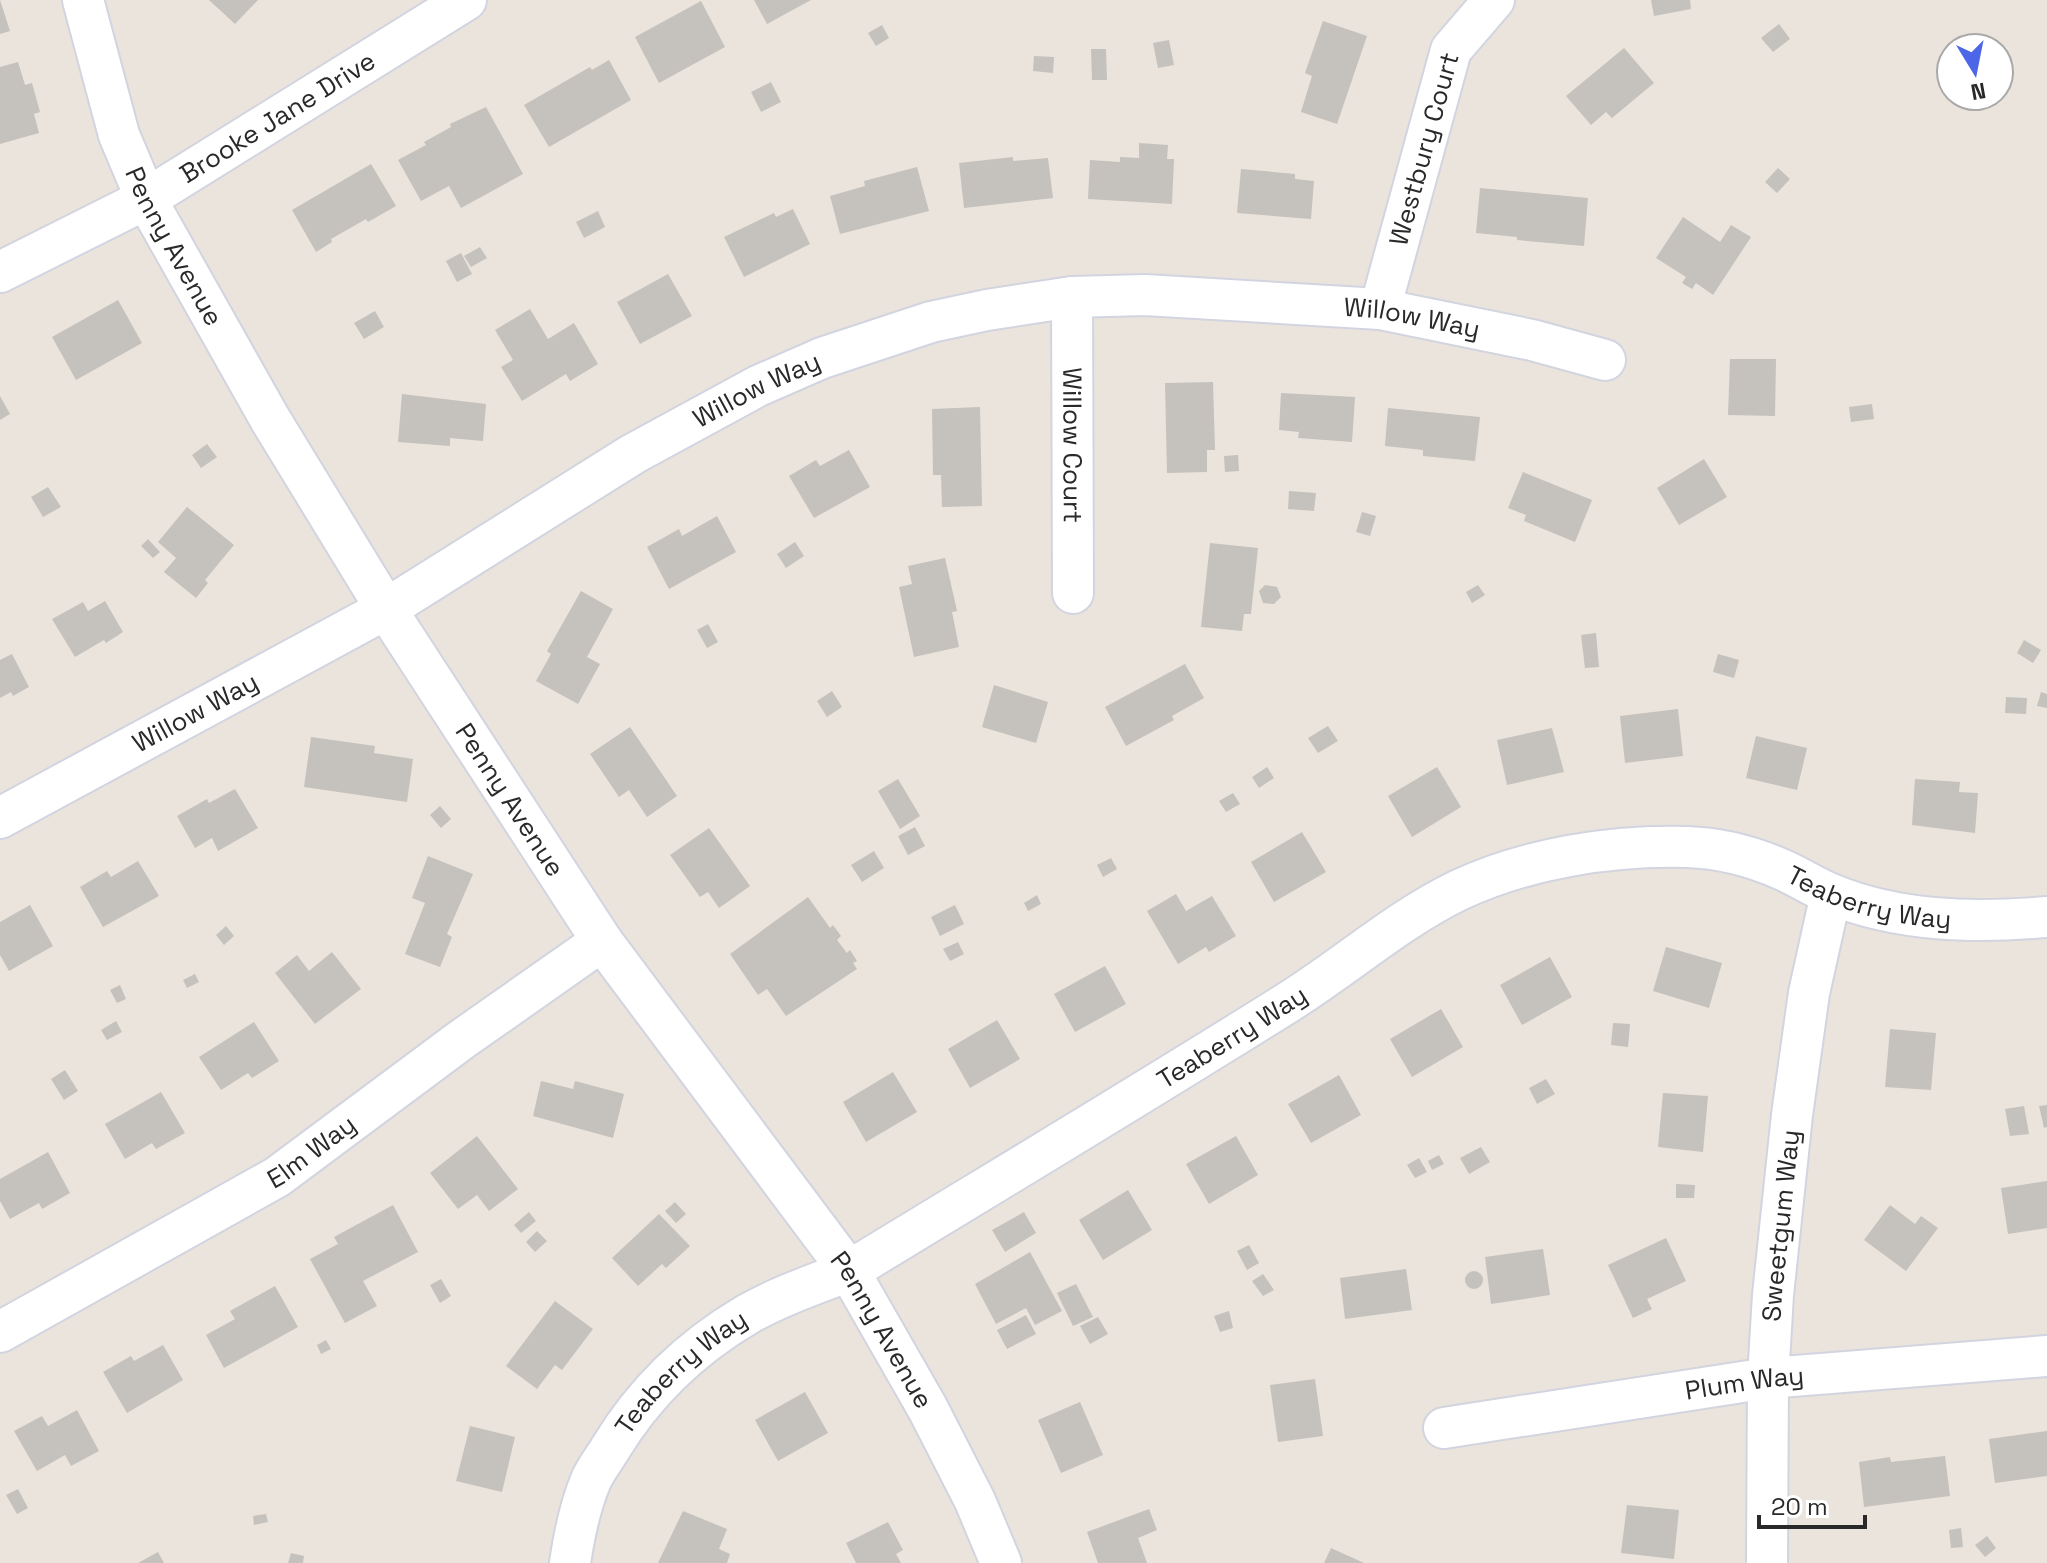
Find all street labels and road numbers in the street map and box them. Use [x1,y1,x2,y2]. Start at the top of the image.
street label: Brooke Jane Drive [173,44,382,191]
street label: Westbury Court [1381,49,1467,249]
street label: Penny Avenue [117,162,231,332]
street label: Willow Way [1343,290,1483,346]
street label: Willow Way [687,344,825,435]
street label: Willow Court [1055,367,1090,523]
street label: Willow Way [126,664,264,760]
street label: Penny Avenue [448,717,573,883]
street label: Teaberry Way [1781,858,1953,936]
street label: Teaberry Way [1151,978,1313,1096]
street label: Elm Way [261,1107,363,1196]
street label: Sweetgum Way [1754,1128,1807,1323]
street label: Penny Avenue [823,1244,941,1414]
street label: Teaberry Way [607,1302,753,1441]
street label: Plum Way [1683,1358,1805,1408]

